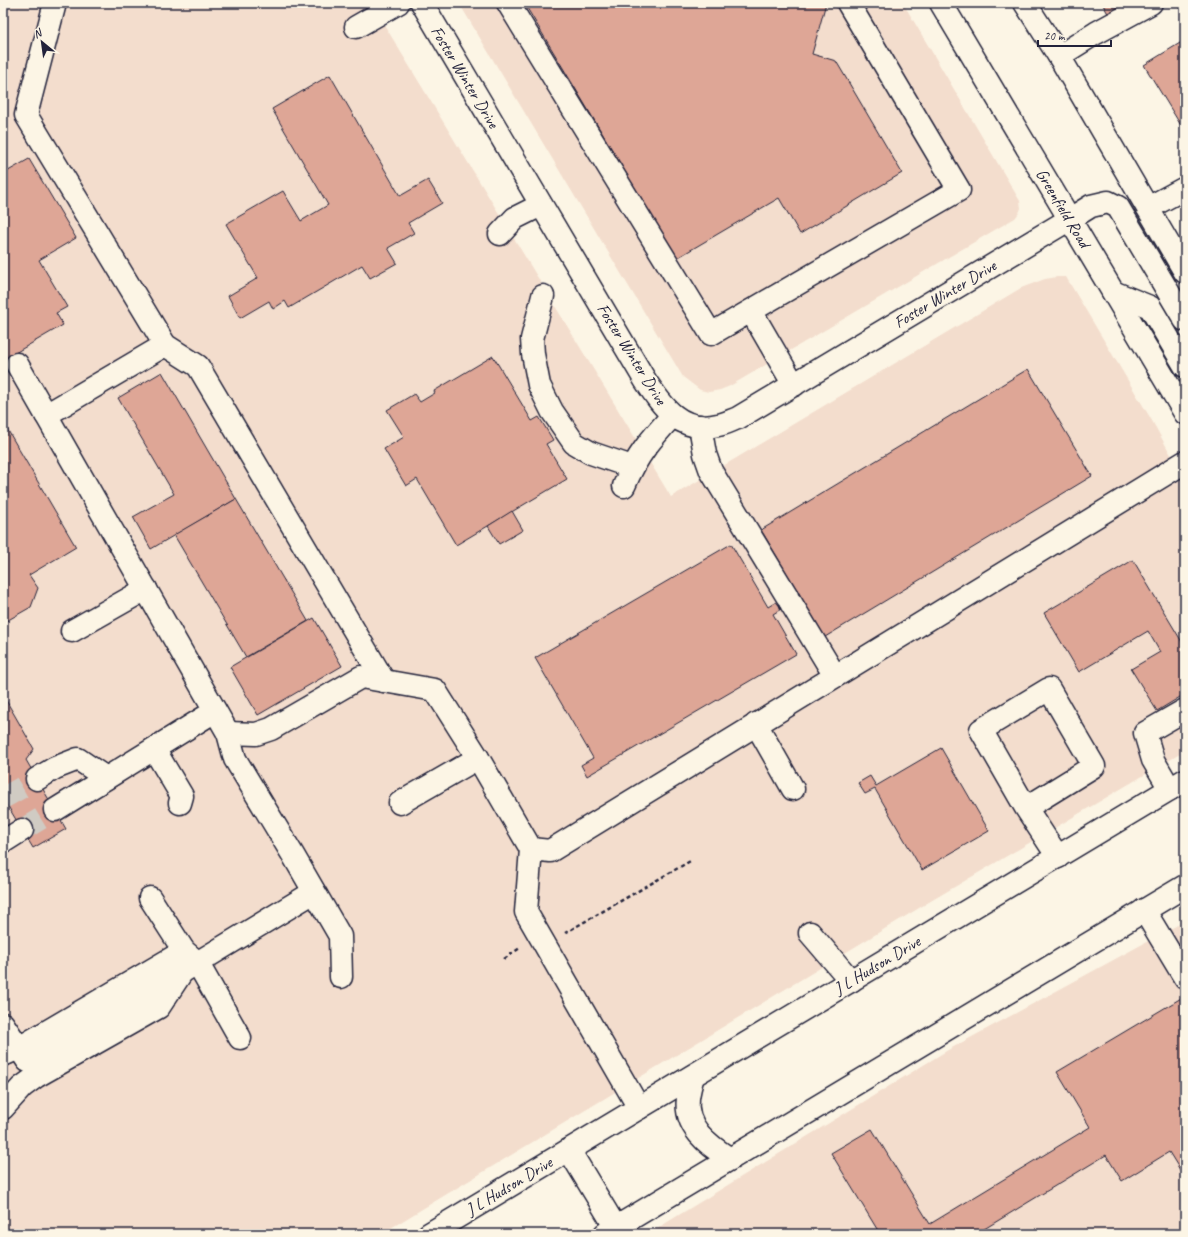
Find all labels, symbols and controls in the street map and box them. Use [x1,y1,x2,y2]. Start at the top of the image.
north arrow [22,22,62,62]
street label: Foster Winter Drive [426,22,504,133]
scale bar [1038,22,1111,48]
text: N [31,24,45,41]
text: 20 m [1044,28,1066,44]
street label: Greenfield Road [1031,165,1097,254]
street label: Foster Winter Drive [890,255,1001,333]
street label: Foster Winter Drive [593,299,672,410]
street label: J L Hudson Drive [829,930,925,1000]
street label: J L Hudson Drive [461,1151,557,1221]

